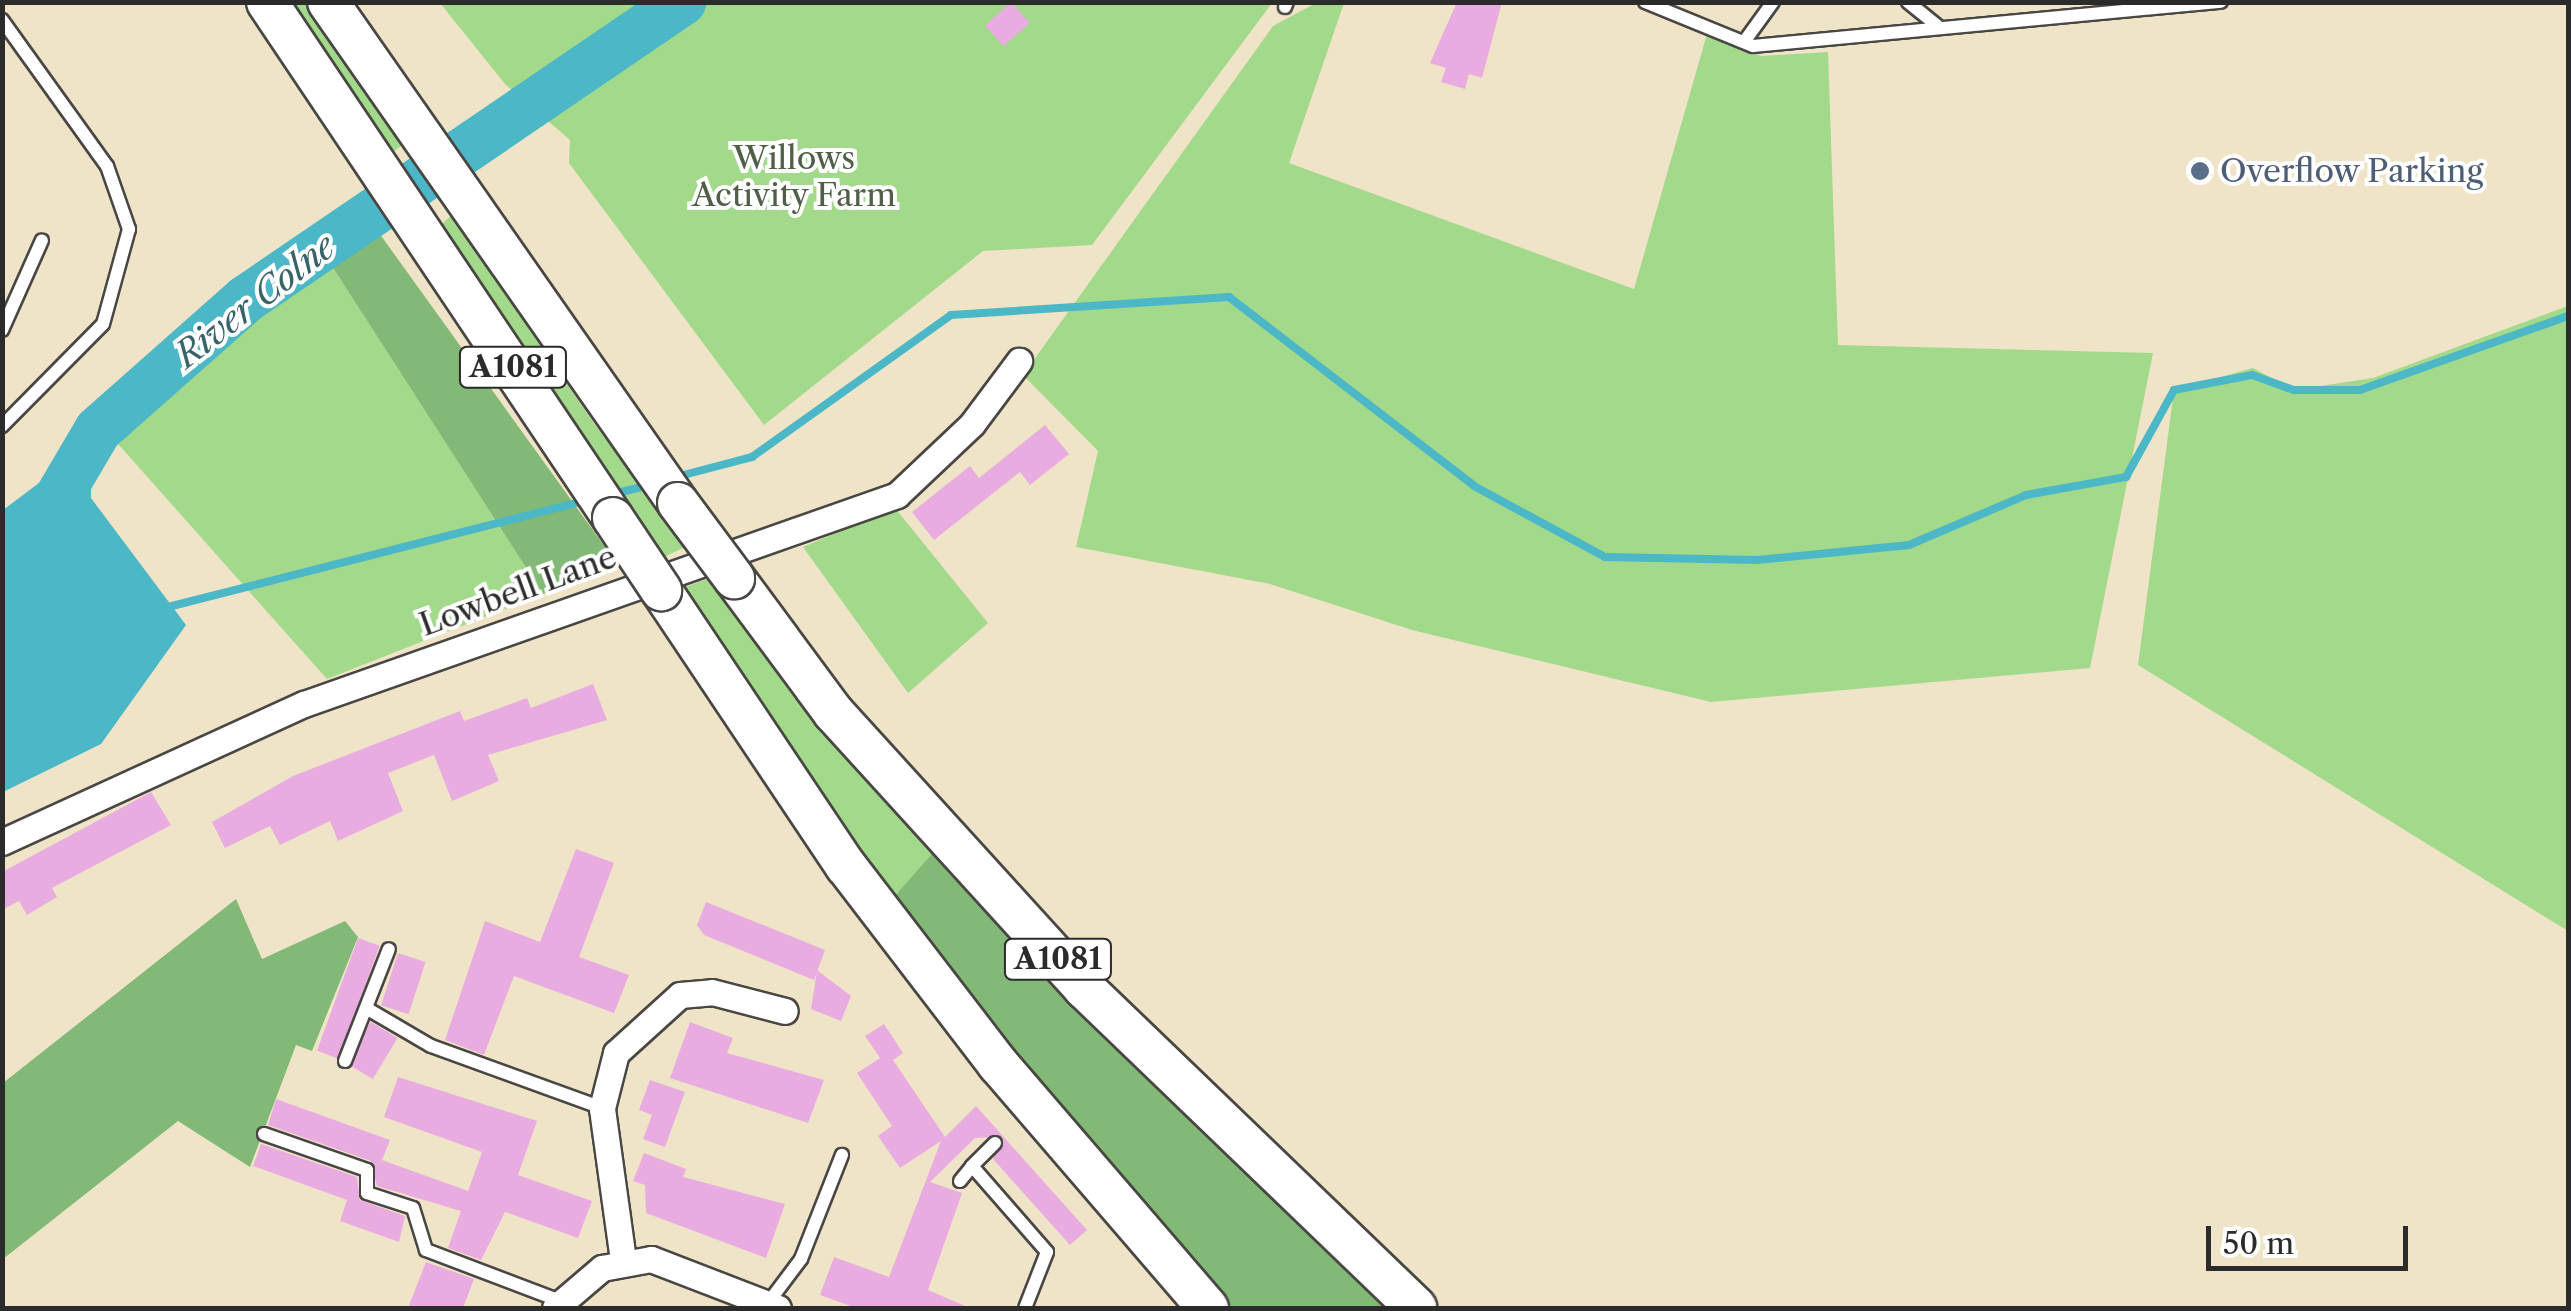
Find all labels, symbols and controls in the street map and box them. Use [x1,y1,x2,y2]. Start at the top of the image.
park label: Willows Activity Farm [691,140,897,215]
place label: Overflow Parking [2220,152,2484,190]
marker: Overflow Parking [2189,160,2211,182]
water label: River Colne [167,225,343,377]
road number: A1081 [458,342,568,392]
street label: Lowbell Lane [414,538,622,644]
road number: A1081 [1003,934,1113,984]
scale bar [2211,1206,2414,1268]
text: 50 m [2223,1225,2294,1262]

